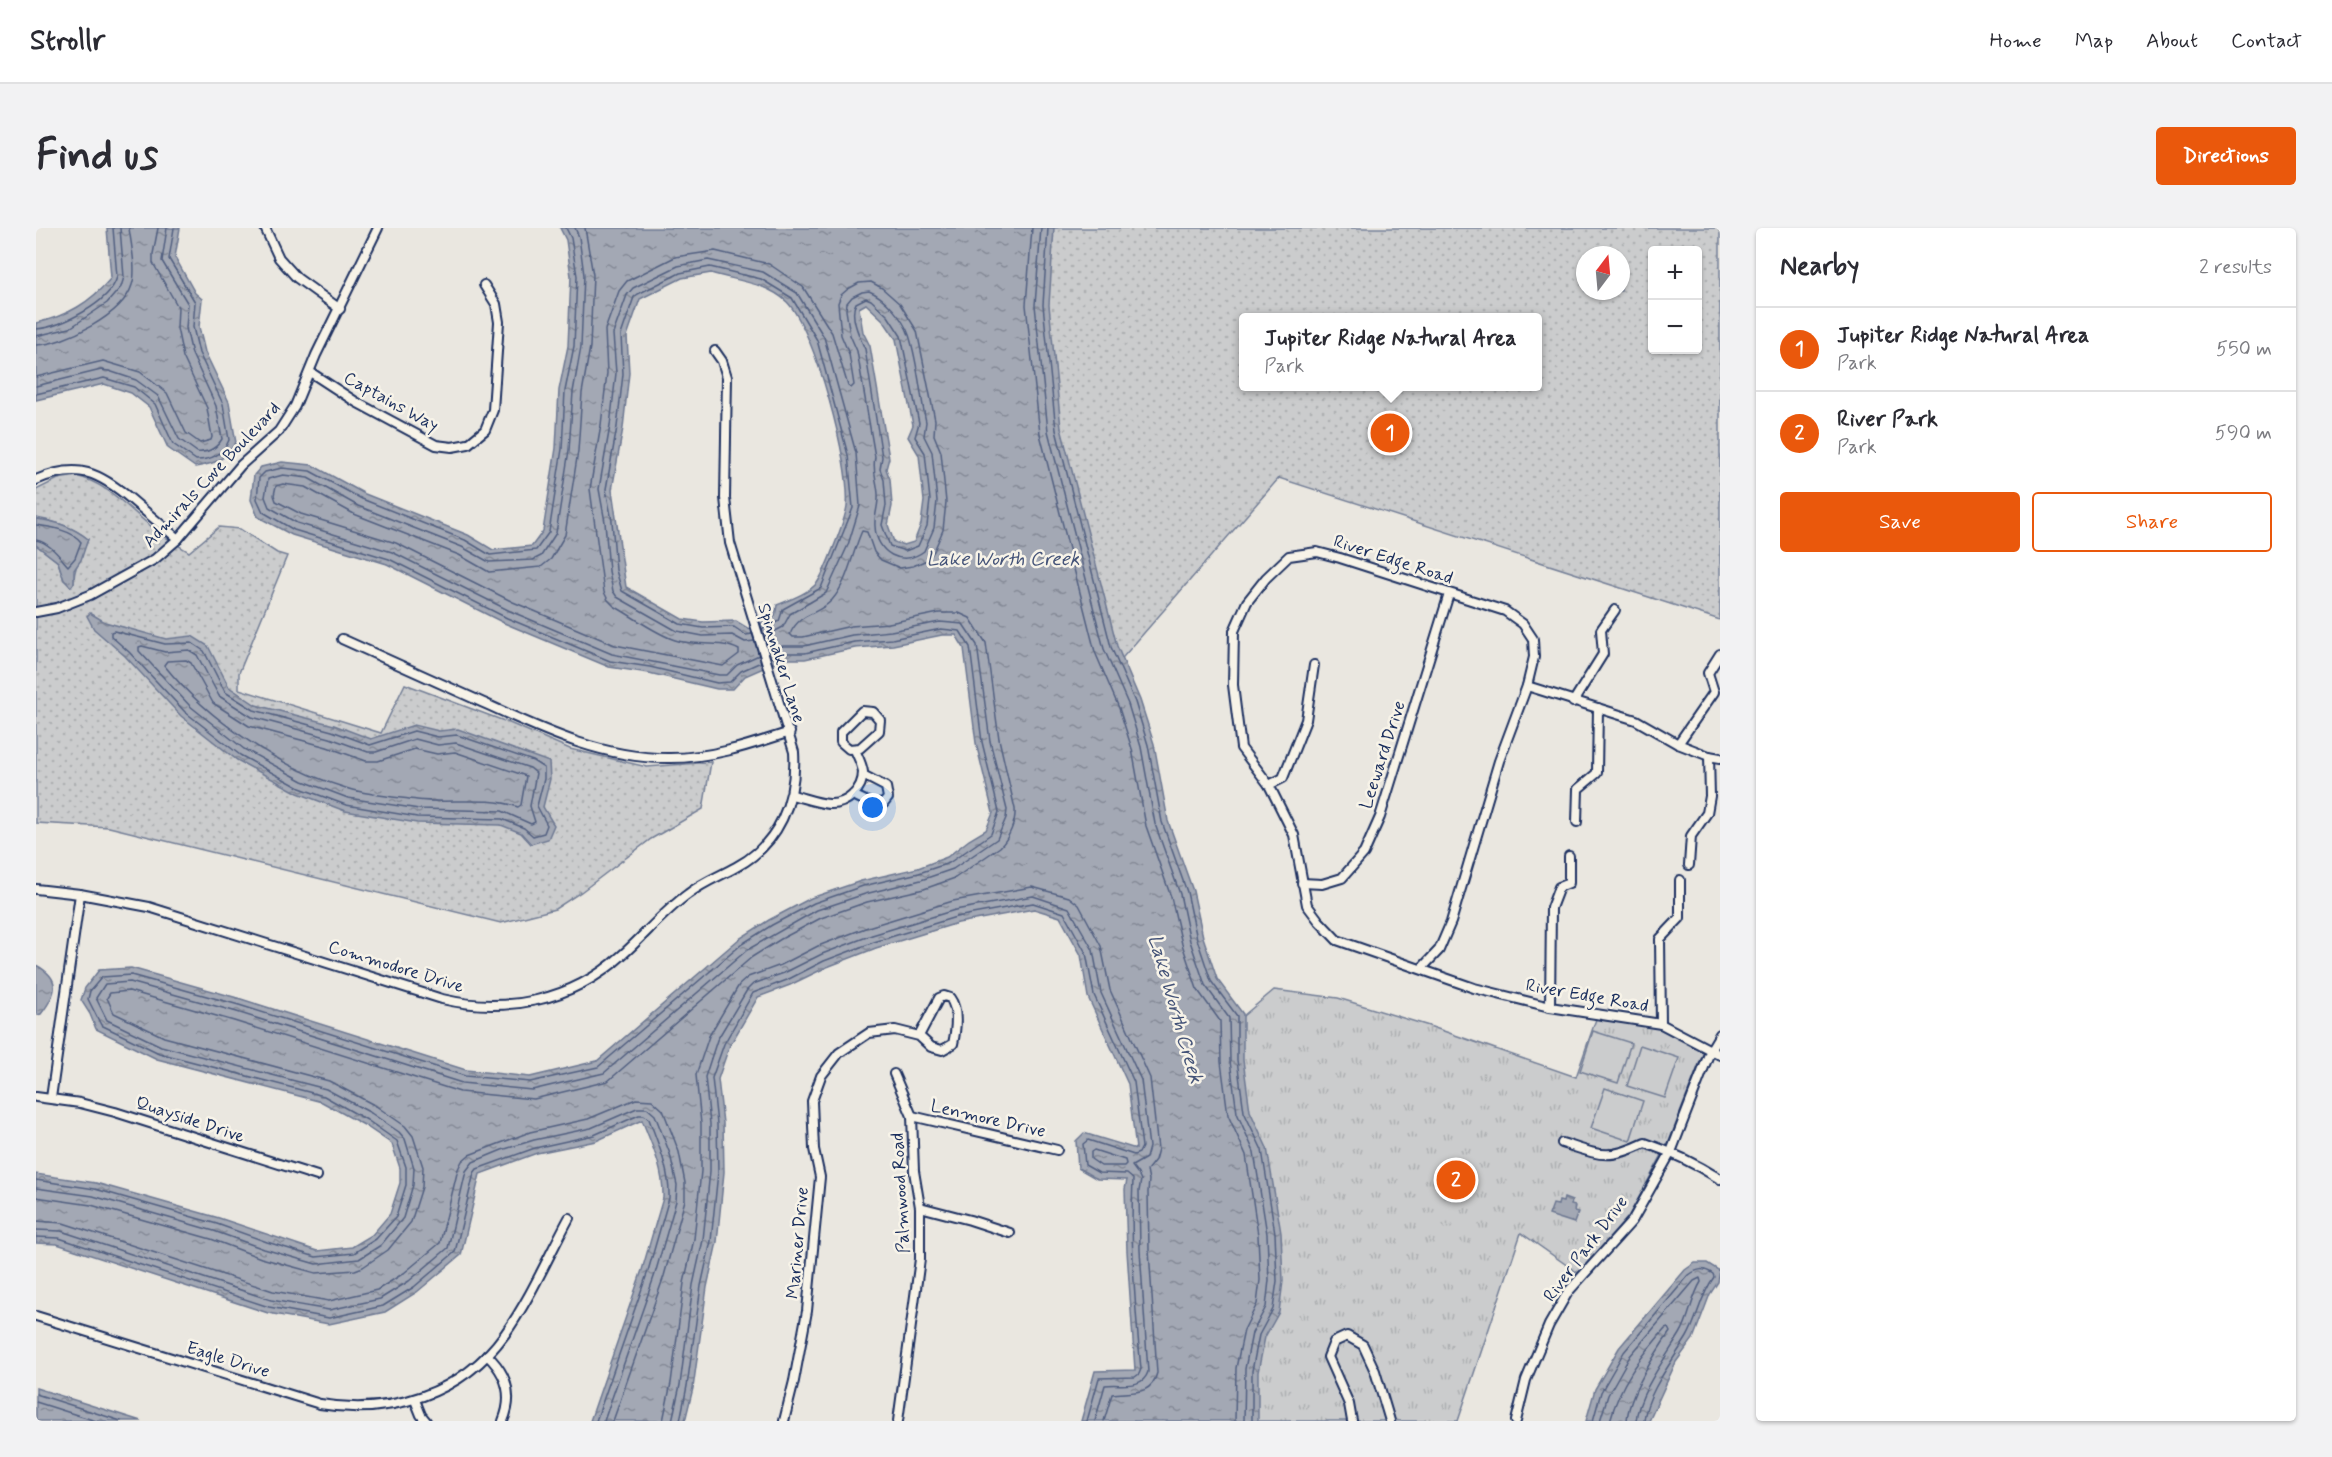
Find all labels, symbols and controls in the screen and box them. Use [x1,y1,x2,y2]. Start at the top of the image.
text: Strollr [30,23,105,60]
text: Home [1990,27,2042,55]
text: Map [2075,27,2113,55]
text: About [2146,27,2198,55]
text: Contact [2231,27,2302,55]
button: Directions [2156,127,2296,185]
text: Find us [36,129,158,184]
north arrow [1576,246,1630,300]
map controls [1648,246,1702,354]
button: + [1648,246,1702,300]
text: Nearby [1780,250,1859,284]
text: 2 results [2199,254,2272,281]
button: − [1648,300,1702,354]
popup [1239,313,1542,391]
text: Jupiter Ridge Natural Area [1837,322,2089,350]
text: Jupiter Ridge Natural Area [1264,325,1517,353]
text: 1 [1795,336,1804,363]
text: 550 m [2216,336,2272,363]
text: Park [1837,350,1877,377]
text: Park [1264,353,1304,380]
street label: Captains Way [339,366,443,438]
street label: Admirals Cove Boulevard [138,397,286,553]
text: River Park [1837,406,1938,434]
pin: 1 [1370,410,1410,456]
text: 2 [1795,420,1804,447]
text: 590 m [2215,420,2272,447]
text: Park [1837,434,1877,461]
button: Save [1780,492,2020,552]
button: Share [2032,492,2272,552]
street label: River Edge Road [1330,529,1456,593]
water label: Lake Worth Creek [926,546,1080,573]
street label: Spinnaker Lane [751,600,811,726]
street label: Leeward Drive [1354,698,1412,812]
your location [858,793,887,822]
water label: Lake Worth Creek [1141,932,1209,1087]
street label: Commodore Drive [325,935,467,999]
street label: River Edge Road [1523,973,1650,1021]
street label: Quayside Drive [132,1091,248,1149]
street label: Lenmore Drive [928,1094,1048,1144]
street label: Palmwood Road [886,1132,916,1254]
pin: 2 [1436,1158,1476,1202]
street label: Mariner Drive [781,1186,815,1300]
street label: River Park Drive [1538,1191,1634,1307]
street label: Eagle Drive [183,1336,273,1384]

